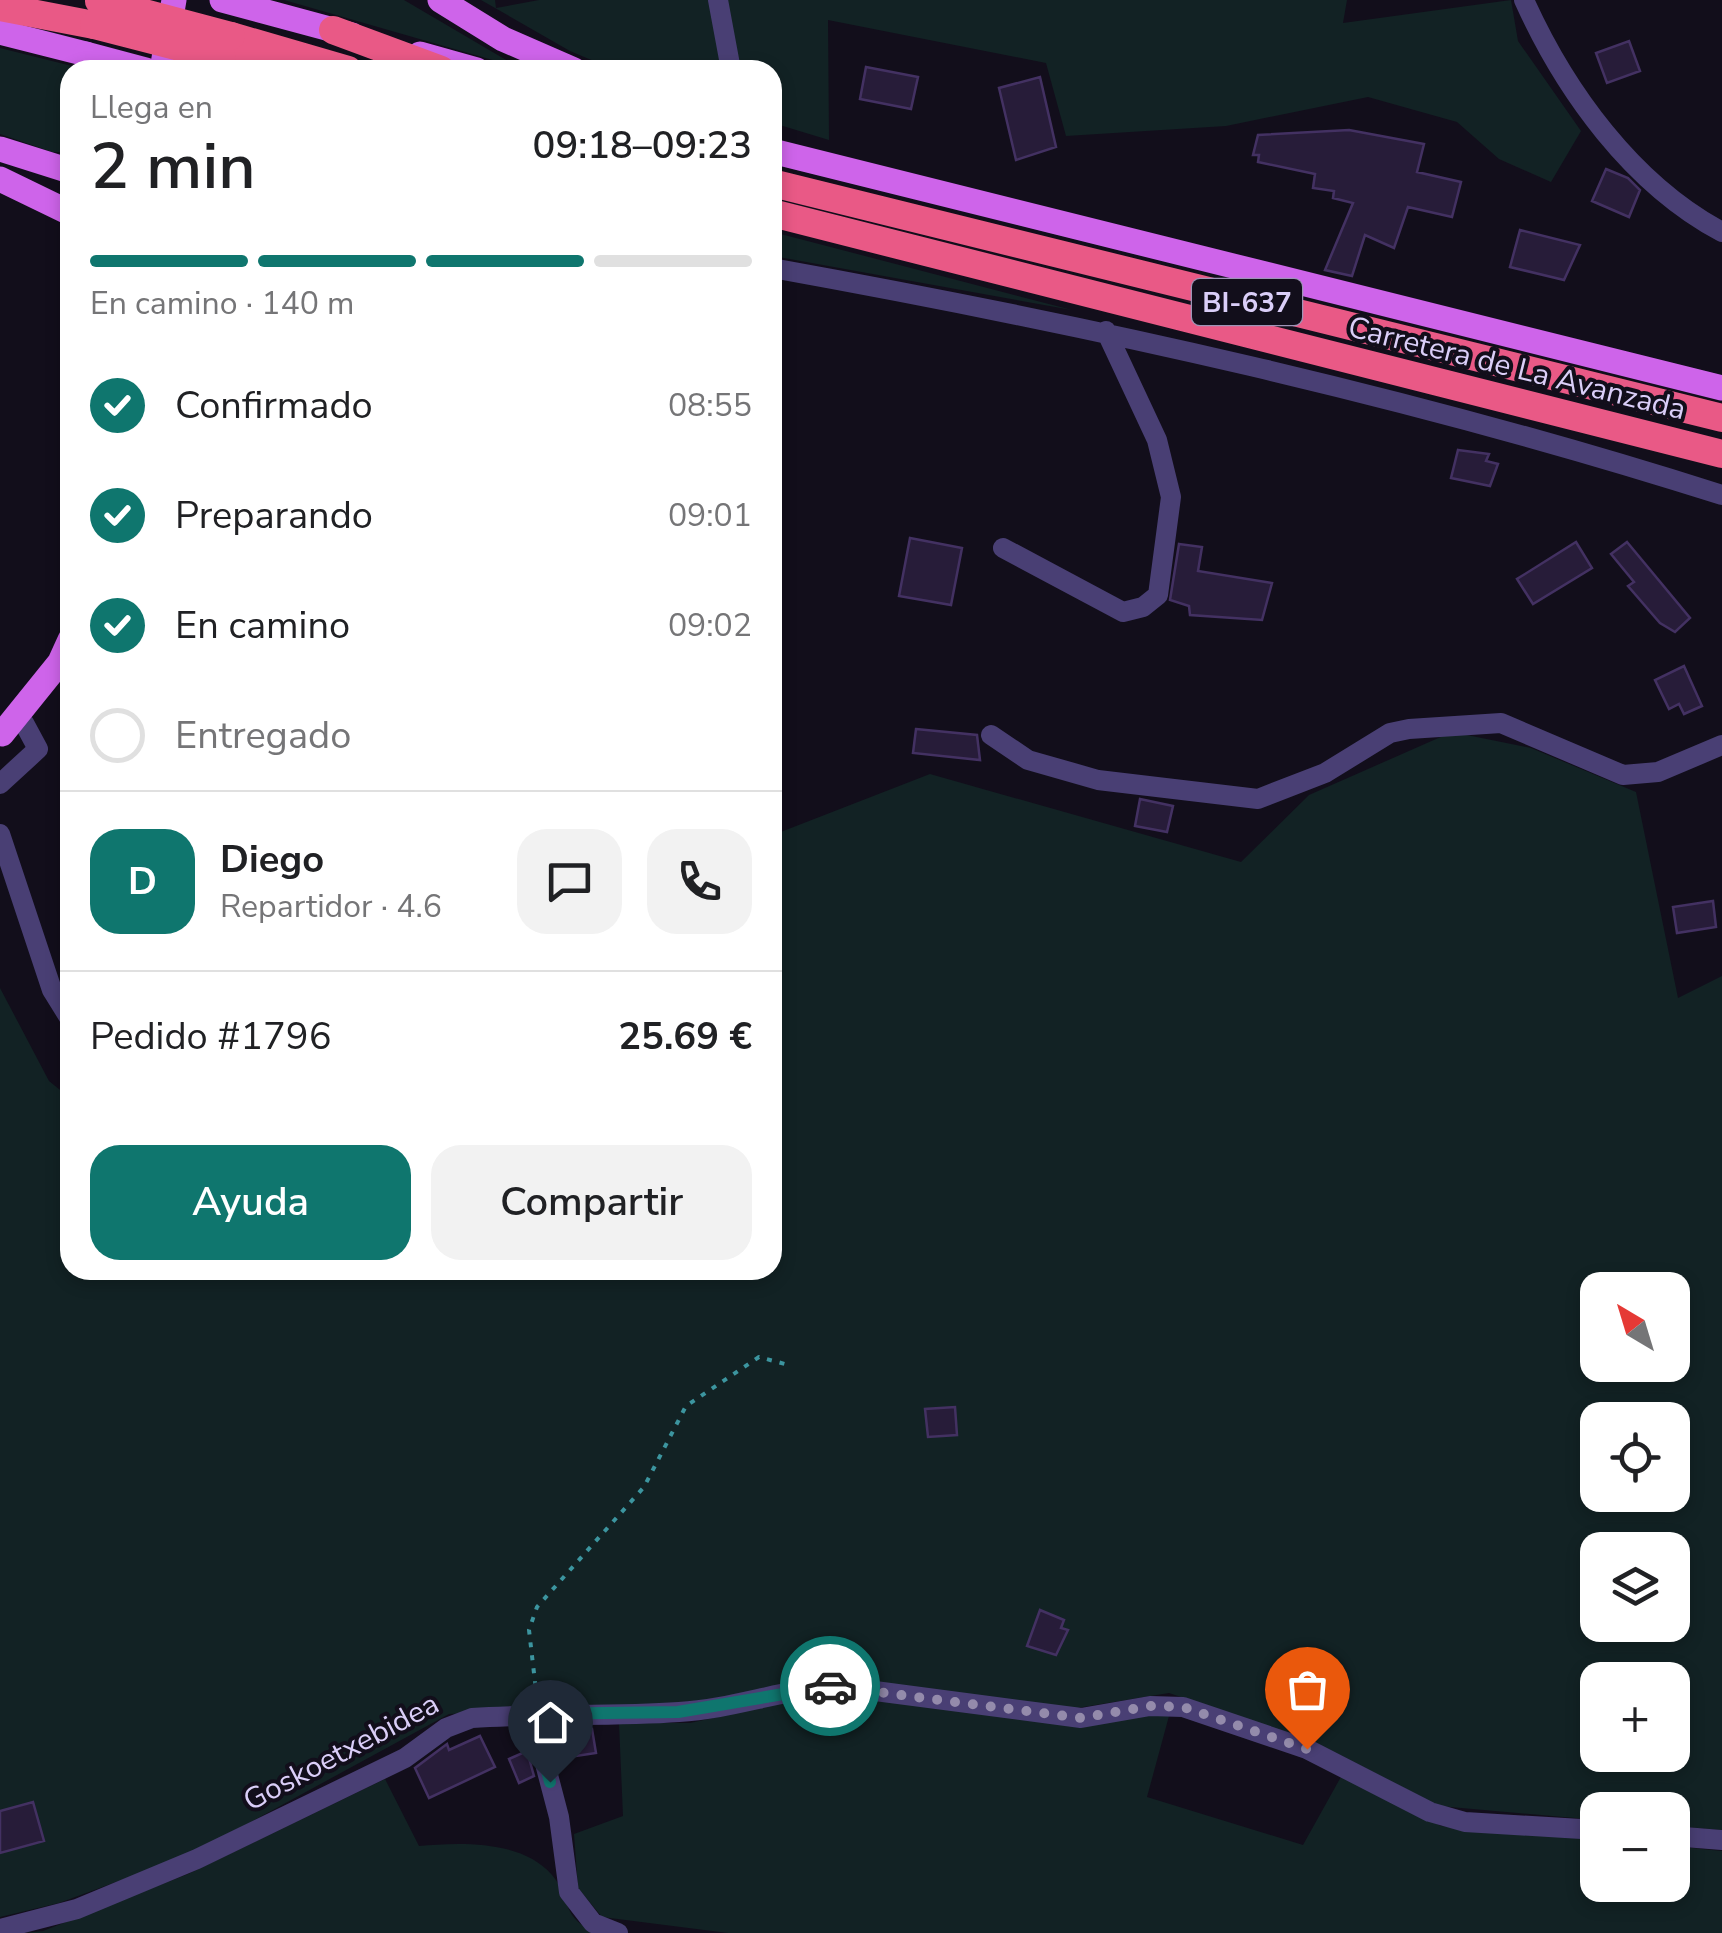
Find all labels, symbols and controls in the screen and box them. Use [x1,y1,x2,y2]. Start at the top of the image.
text: Llega en [90,86,213,129]
text: 09:18–09:23 [533,120,752,171]
text: 2 min [90,122,256,211]
road number: BI-637 [1192,279,1302,325]
text: En camino · 140 m [90,282,354,325]
street label: Carretera de La Avanzada [1344,307,1690,430]
icon: check [90,378,145,433]
text: Confirmado [175,380,373,431]
text: 08:55 [668,384,752,427]
icon: check [90,488,145,543]
text: Preparando [175,490,373,541]
text: 09:01 [668,494,752,537]
icon: check [90,598,145,653]
text: En camino [175,600,350,651]
text: 09:02 [668,604,752,647]
text: Entregado [175,710,351,761]
button: chat [517,829,622,934]
button: phone [647,829,752,934]
text: Diego [220,834,324,885]
text: D [128,856,157,907]
text: Repartidor · 4.6 [220,885,442,928]
text: Pedido #1796 [90,1011,331,1062]
text: 25.69 € [618,1011,752,1062]
button: Ayuda [90,1145,411,1260]
button: Compartir [431,1145,752,1260]
north arrow [1580,1272,1690,1382]
map controls [1580,1272,1690,1902]
button: locate [1580,1402,1690,1512]
button: layers [1580,1532,1690,1642]
courier [780,1636,880,1736]
pin [1265,1647,1350,1750]
icon: car [803,1659,858,1714]
icon: bag [1280,1662,1335,1717]
button: + [1580,1662,1690,1772]
pin [508,1680,593,1783]
street label: Goskoetxebidea [236,1684,446,1821]
icon: home [523,1695,578,1750]
button: − [1580,1792,1690,1902]

